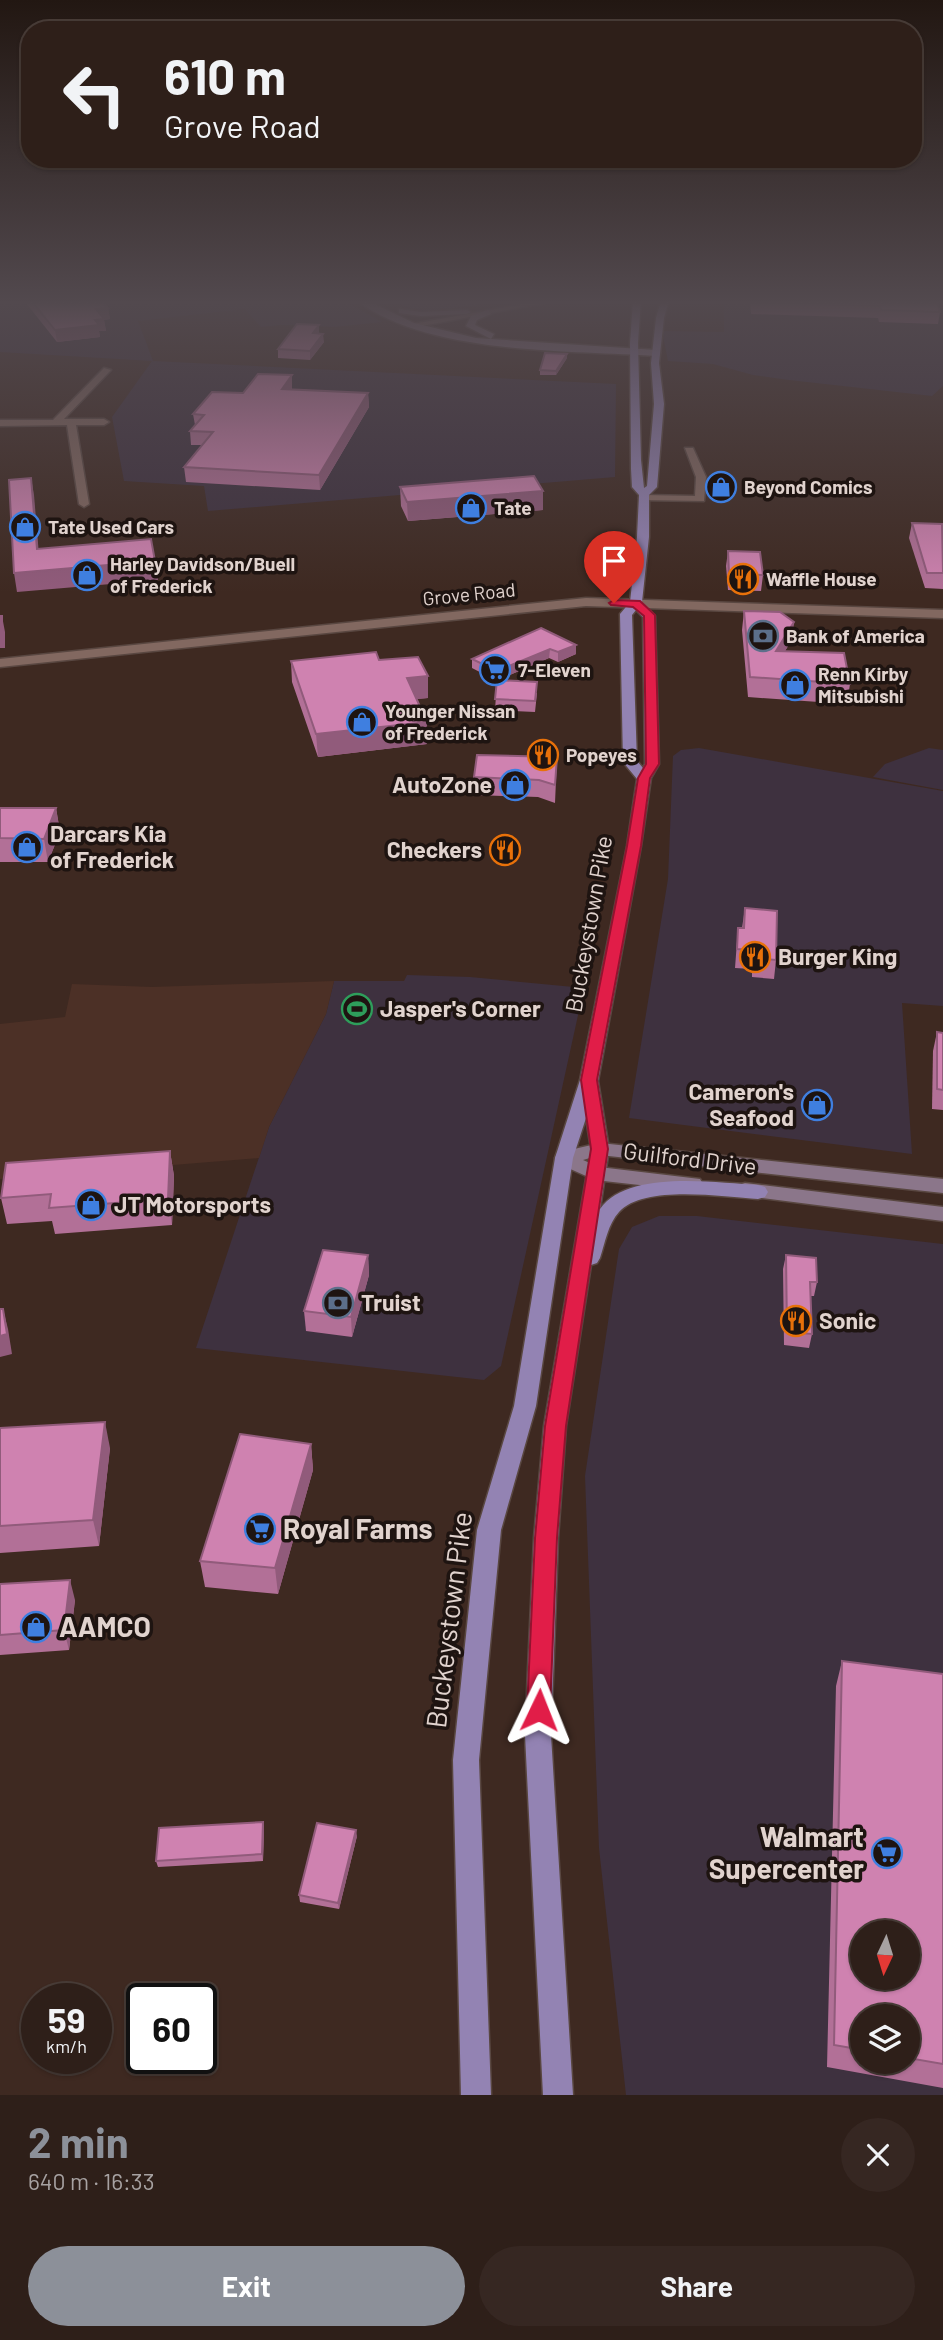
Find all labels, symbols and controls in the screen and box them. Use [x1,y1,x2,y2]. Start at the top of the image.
text: 610 m [164,46,286,105]
icon: left [49,49,140,140]
text: Grove Road [164,106,321,144]
shop icon: Beyond Comics [704,470,738,504]
place label: Beyond Comics [744,475,873,498]
shop icon: Tate [454,491,488,525]
place label: Tate [494,496,532,519]
shop icon: Tate Used Cars [8,510,42,544]
place label: Tate Used Cars [48,515,174,538]
pin [584,531,644,603]
icon: arrive [595,542,633,580]
place label: Harley Davidson/Buell of Frederick [110,552,295,597]
shop icon: Harley Davidson/Buell of Frederick [70,558,104,592]
restaurant icon: Waffle House [726,562,760,596]
place label: Waffle House [766,567,877,590]
street label: Grove Road [421,577,516,610]
bank icon: Bank of America [746,619,780,653]
place label: Bank of America [786,624,925,647]
supermarket icon: 7-Eleven [478,653,512,687]
place label: 7-Eleven [518,658,591,681]
place label: Renn Kirby Mitsubishi [818,662,909,707]
shop icon: Renn Kirby Mitsubishi [778,668,812,702]
place label: Younger Nissan of Frederick [385,699,515,744]
shop icon: Younger Nissan of Frederick [345,705,379,739]
restaurant icon: Popeyes [526,738,560,772]
place label: Popeyes [566,743,637,766]
shop icon: AutoZone [498,768,532,802]
place label: AutoZone [392,770,492,798]
place label: Darcars Kia of Frederick [50,819,174,873]
shop icon: Darcars Kia of Frederick [10,830,44,864]
restaurant icon: Checkers [488,833,522,867]
street label: Buckeystown Pike [559,833,617,1014]
place label: Checkers [387,835,482,863]
restaurant icon: Burger King [738,940,772,974]
place label: Burger King [778,942,897,970]
sports icon: Jasper's Corner [340,992,374,1026]
place label: Jasper's Corner [380,994,541,1022]
place label: Cameron's Seafood [688,1077,794,1131]
shop icon: Cameron's Seafood [800,1088,834,1122]
street label: Guilford Drive [622,1136,758,1180]
shop icon: JT Motorsports [74,1188,108,1222]
place label: JT Motorsports [114,1190,271,1218]
bank icon: Truist [321,1286,355,1320]
place label: Truist [361,1288,421,1316]
restaurant icon: Sonic [779,1304,813,1338]
place label: Sonic [819,1306,876,1334]
street label: Buckeystown Pike [418,1510,478,1730]
place label: Royal Farms [283,1511,433,1545]
supermarket icon: Royal Farms [243,1512,277,1546]
place label: AAMCO [59,1609,151,1643]
shop icon: AAMCO [19,1610,53,1644]
position arrow [502,1673,576,1747]
place label: Walmart Supercenter [709,1819,864,1885]
supermarket icon: Walmart Supercenter [870,1836,904,1870]
north arrow [850,1920,920,1990]
map controls [850,1920,920,2074]
speed limit sign: 60 [126,1983,217,2074]
text: 59 [48,1998,85,2040]
button: layers [850,2004,920,2074]
text: km/h [46,2035,87,2057]
text: 2 min [28,2116,129,2166]
button: close [841,2118,915,2192]
text: 640 m · 16:33 [28,2167,155,2195]
button: Exit [28,2246,465,2326]
button: Share [479,2246,915,2326]

